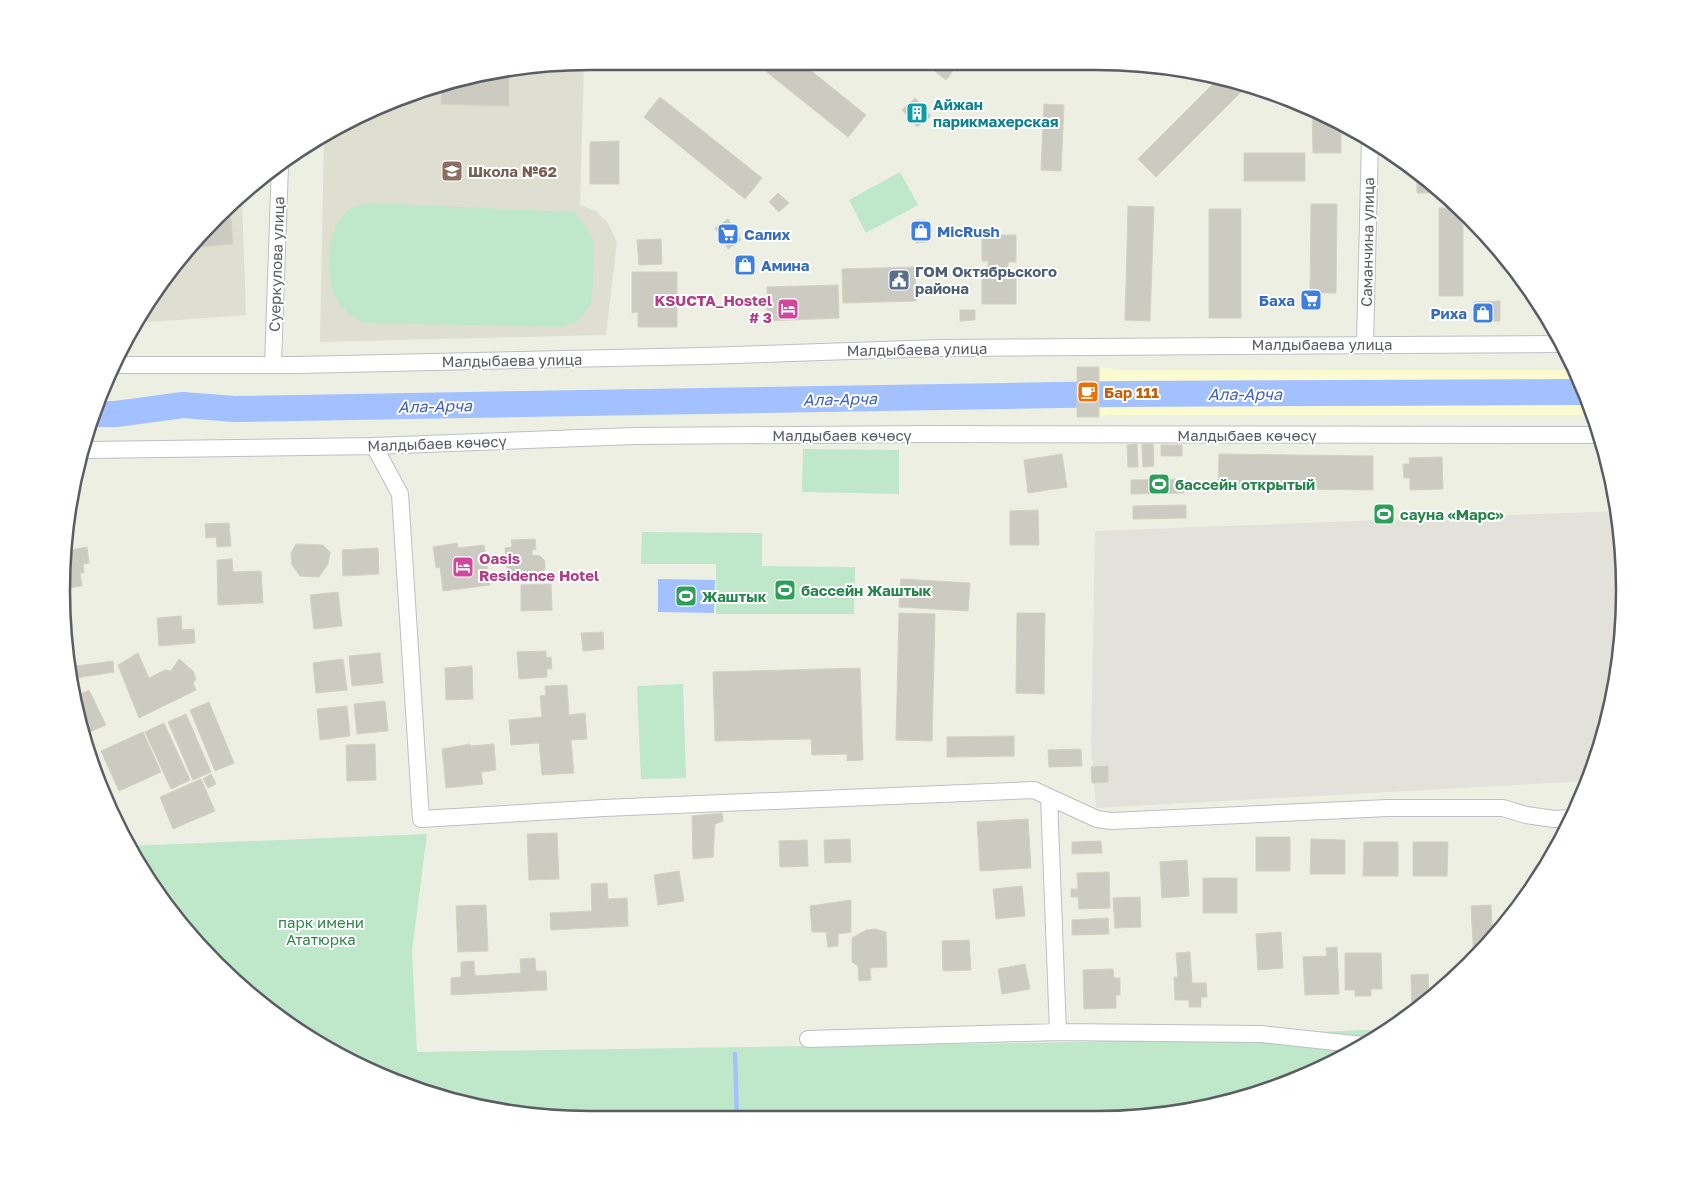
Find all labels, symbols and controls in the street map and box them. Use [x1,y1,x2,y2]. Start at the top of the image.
place label: Айжан парикмахерская [933,95,1059,130]
building icon: Айжан парикмахерская [905,101,929,125]
school or university icon: Школа №62 [440,159,464,183]
place label: Школа №62 [468,162,557,180]
street label: Саманчина улица [1357,177,1377,307]
street label: Суеркулова улица [265,196,287,332]
shop icon: MicRush [909,219,933,243]
supermarket icon: Салих [716,222,740,246]
place label: MicRush [937,222,1000,240]
place label: Салих [744,225,790,243]
shop icon: Амина [733,253,757,277]
place label: Амина [761,256,810,274]
place label: ГОМ Октябрьского района [915,262,1057,297]
public building icon: ГОМ Октябрьского района [887,268,911,292]
supermarket icon: Баха [1299,288,1323,312]
place label: KSUCTA_Hostel # 3 [655,291,772,326]
place label: Баха [1259,291,1295,309]
hotel icon: KSUCTA_Hostel # 3 [776,297,800,321]
shop icon: Риха [1471,301,1495,325]
place label: Риха [1431,304,1467,322]
street label: Малдыбаева улица [1252,335,1392,353]
street label: Малдыбаева улица [846,339,988,359]
street label: Малдыбаева улица [441,350,583,370]
cafe icon: Бар 111 [1076,380,1100,404]
place label: Бар 111 [1104,383,1159,401]
water label: Ала-Арча [1208,384,1283,404]
water label: Ала-Арча [803,388,878,410]
water label: Ала-Арча [398,395,473,417]
street label: Малдыбаев көчөсү [772,426,912,445]
street label: Малдыбаев көчөсү [1177,426,1317,445]
street label: Малдыбаев көчөсү [367,432,508,455]
sports icon: бассейн открытый [1147,472,1171,496]
place label: бассейн открытый [1175,475,1315,493]
sports icon: сауна «Марс» [1372,502,1396,526]
place label: сауна «Марс» [1400,505,1504,523]
place label: Oasis Residence Hotel [479,549,599,584]
hotel icon: Oasis Residence Hotel [451,555,475,579]
sports icon: бассейн Жаштык [773,578,797,602]
place label: бассейн Жаштык [801,581,932,599]
sports icon: Жаштык [674,584,698,608]
place label: Жаштык [702,587,767,605]
park label: парк имени Ататюрка [278,913,364,948]

